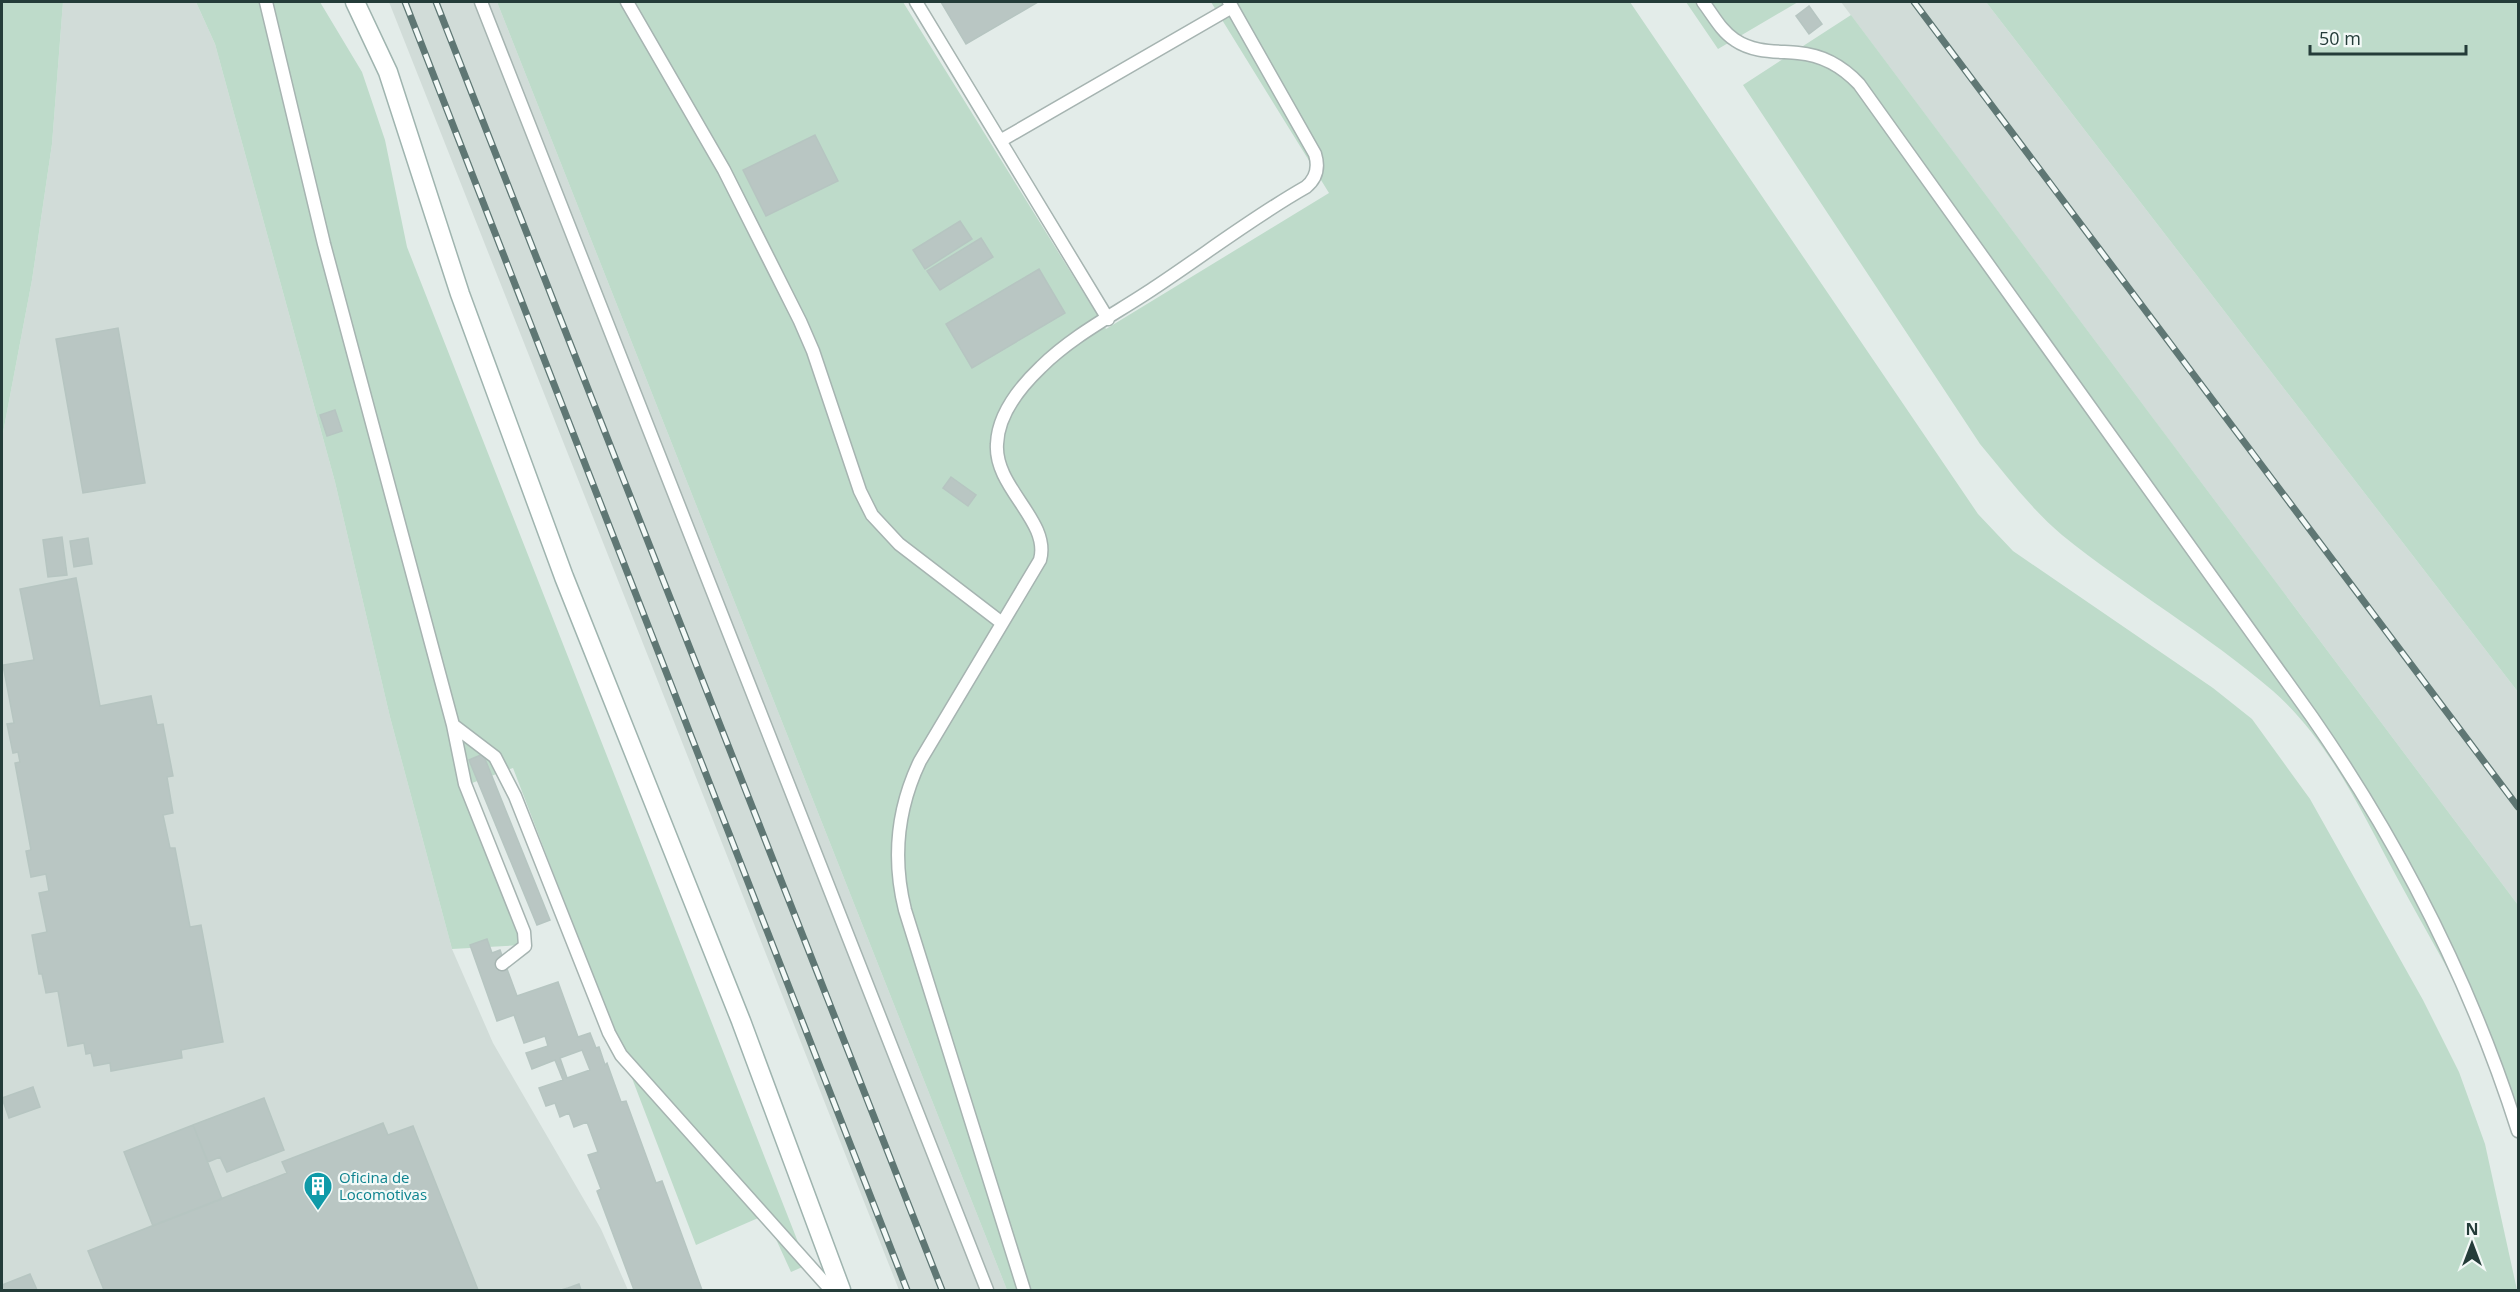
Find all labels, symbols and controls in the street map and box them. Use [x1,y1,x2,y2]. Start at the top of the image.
scale bar [2310,18,2466,56]
text: 50 m [2319,26,2361,50]
place label: Oficina de Locomotivas [339,1167,427,1204]
building icon: Oficina de Locomotivas [302,1170,334,1212]
north arrow [2442,1214,2502,1274]
text: N [2465,1218,2479,1240]

